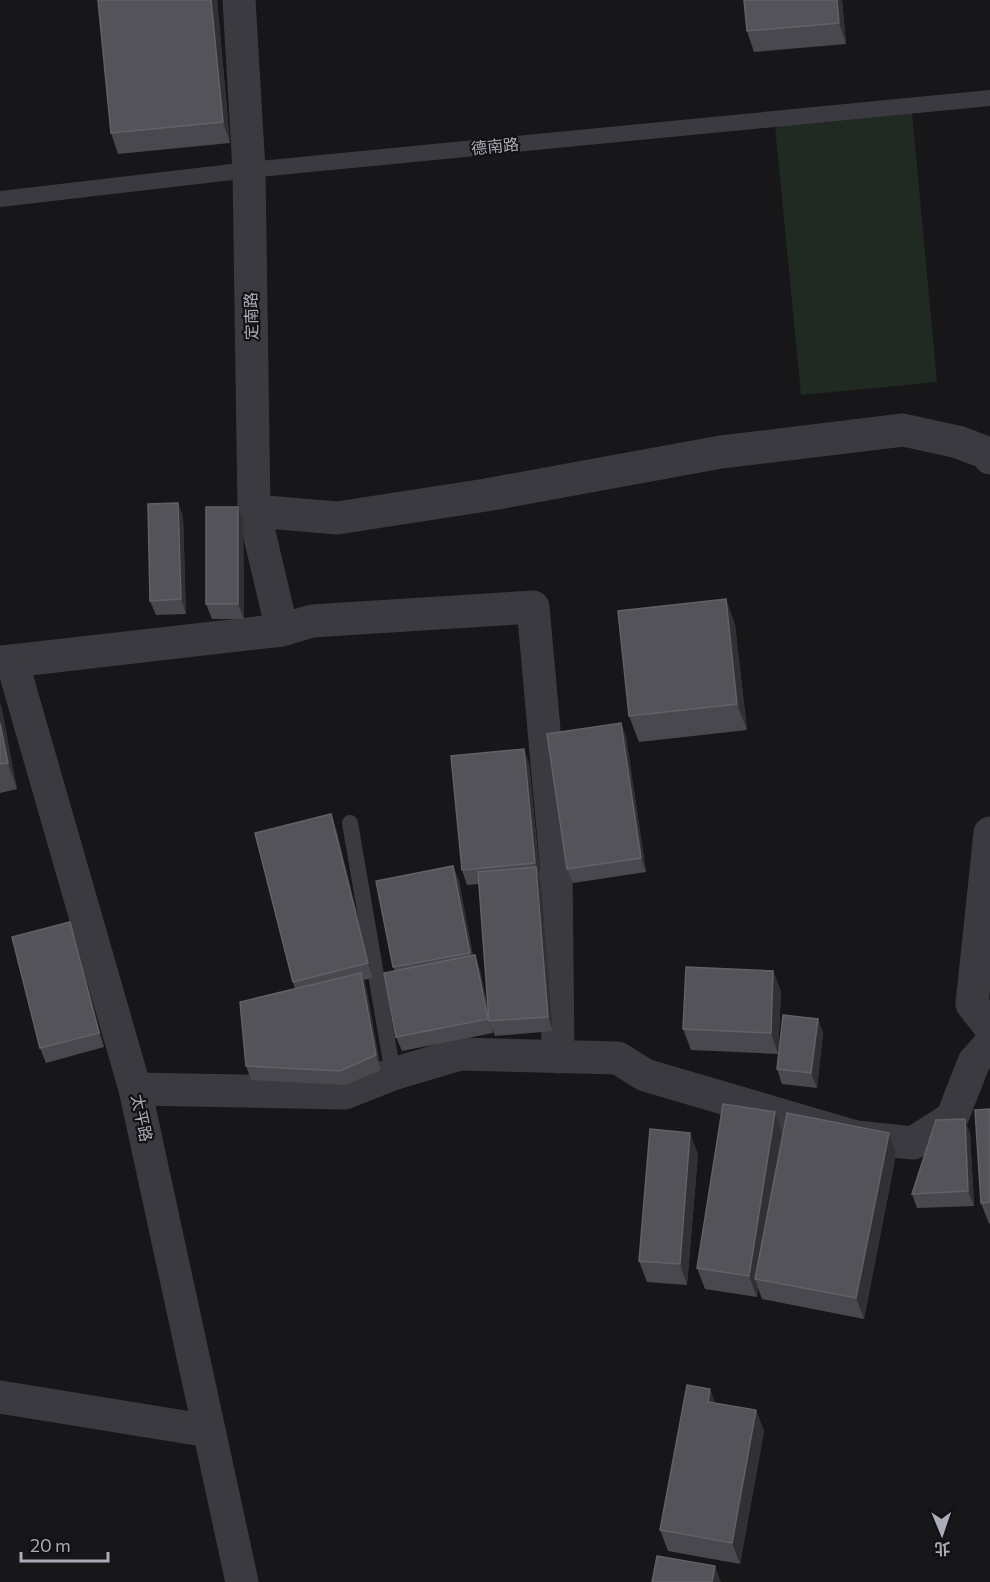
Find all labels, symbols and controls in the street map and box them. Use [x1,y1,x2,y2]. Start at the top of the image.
street label: 德南路 [470,134,520,157]
street label: 定南路 [241,292,260,340]
street label: 太平路 [128,1092,157,1143]
north arrow [912,1504,972,1564]
scale bar [21,1525,108,1563]
text: 20 m [30,1534,71,1556]
text: 北 [934,1540,951,1559]

